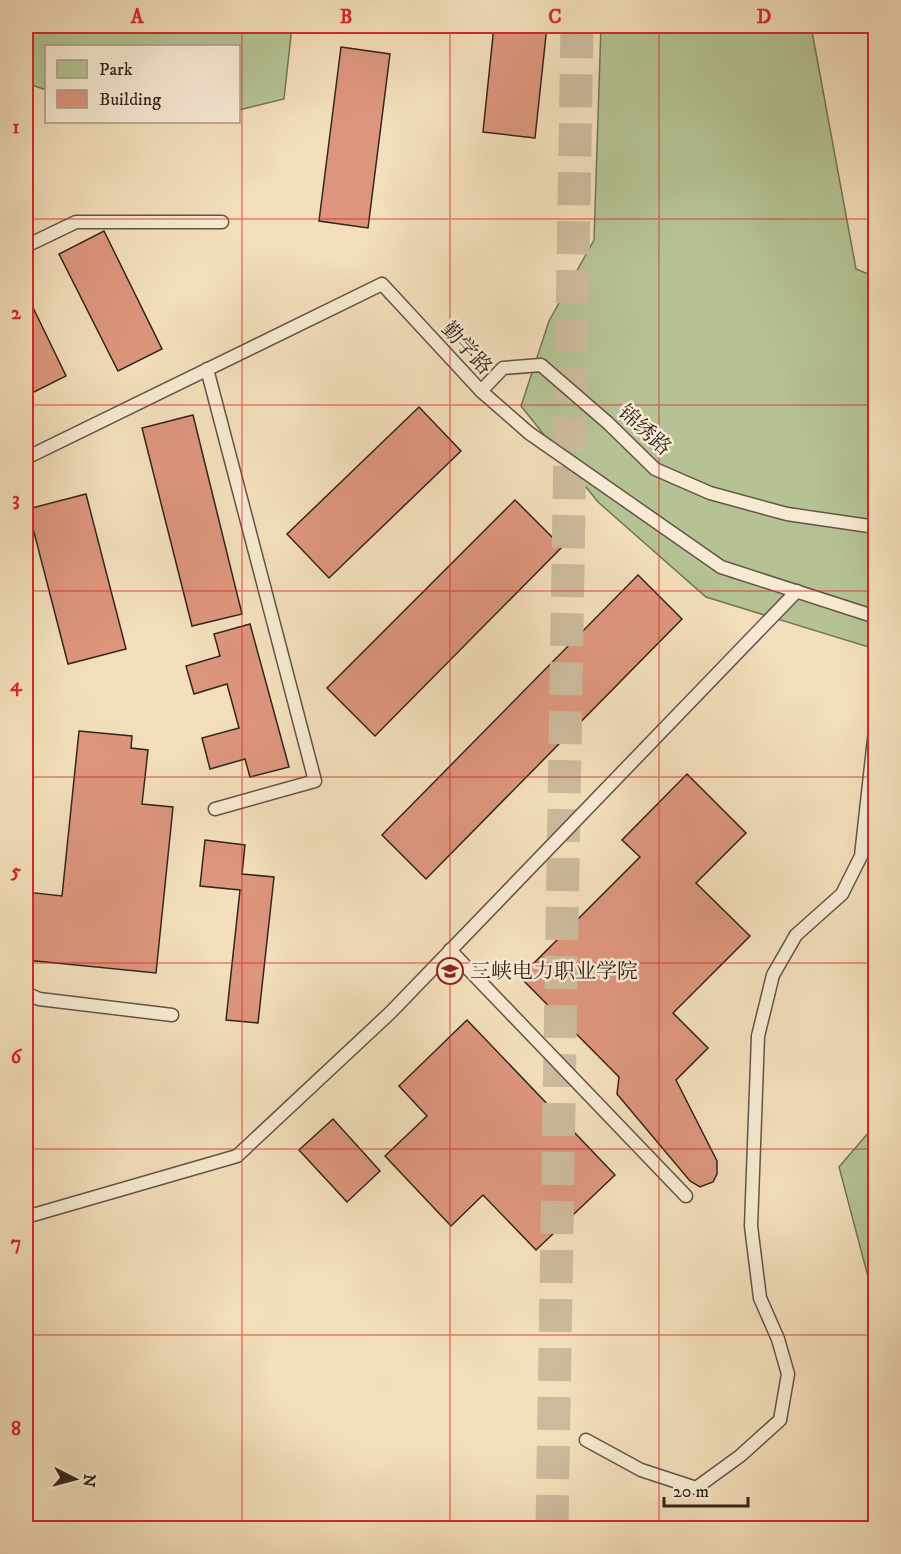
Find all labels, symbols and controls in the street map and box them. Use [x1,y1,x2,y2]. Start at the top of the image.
text: A [130,5,145,30]
text: B [340,5,352,30]
text: C [548,5,562,30]
text: D [757,5,772,30]
legend [45,45,240,123]
text: Park [99,59,133,81]
text: Building [99,89,161,111]
text: 1 [12,115,20,140]
text: 2 [11,301,22,326]
street label: 勤学路 [435,317,497,381]
street label: 锦绣路 [612,400,676,461]
text: 3 [12,487,20,512]
text: 4 [10,673,23,698]
text: 5 [10,859,21,884]
school or university icon: 三峡电力职业学院 [435,956,465,986]
place label: 三峡电力职业学院 [470,959,638,985]
text: 6 [11,1045,23,1070]
text: 7 [11,1231,21,1256]
text: 8 [11,1417,21,1442]
north arrow [45,1449,105,1509]
scale bar [664,1470,748,1508]
text: N [78,1473,100,1488]
text: 20 m [673,1481,709,1503]

